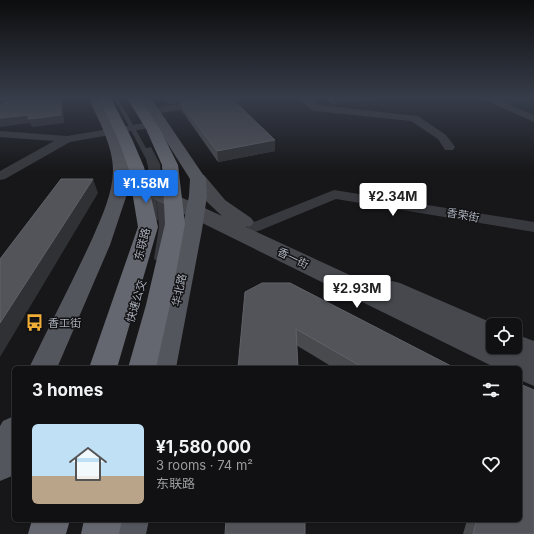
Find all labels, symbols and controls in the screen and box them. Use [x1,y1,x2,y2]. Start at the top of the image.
pin: ¥1.58M [113,170,179,204]
text: ¥1.58M [123,175,169,191]
pin: ¥2.34M [360,183,426,217]
text: ¥2.34M [369,188,417,204]
street label: 香荣街 [446,205,480,225]
street label: 东联路 [131,226,153,262]
street label: 香一街 [275,244,311,272]
street label: 华北路 [169,272,189,308]
pin: ¥2.93M [324,275,390,309]
street label: 快速公交 [123,278,149,324]
text: ¥2.93M [333,280,381,296]
bus stop icon: 香工街 [25,313,45,333]
place label: 香工街 [48,316,81,330]
map controls [486,318,522,354]
button: locate [486,318,522,354]
icon: filters [480,379,502,401]
text: 3 homes [32,380,103,400]
text: ¥1,580,000 [156,437,251,457]
icon: home [64,440,112,488]
icon: heart [480,453,502,475]
text: 3 rooms · 74 m² [156,457,253,473]
text: 东联路 [156,475,195,491]

